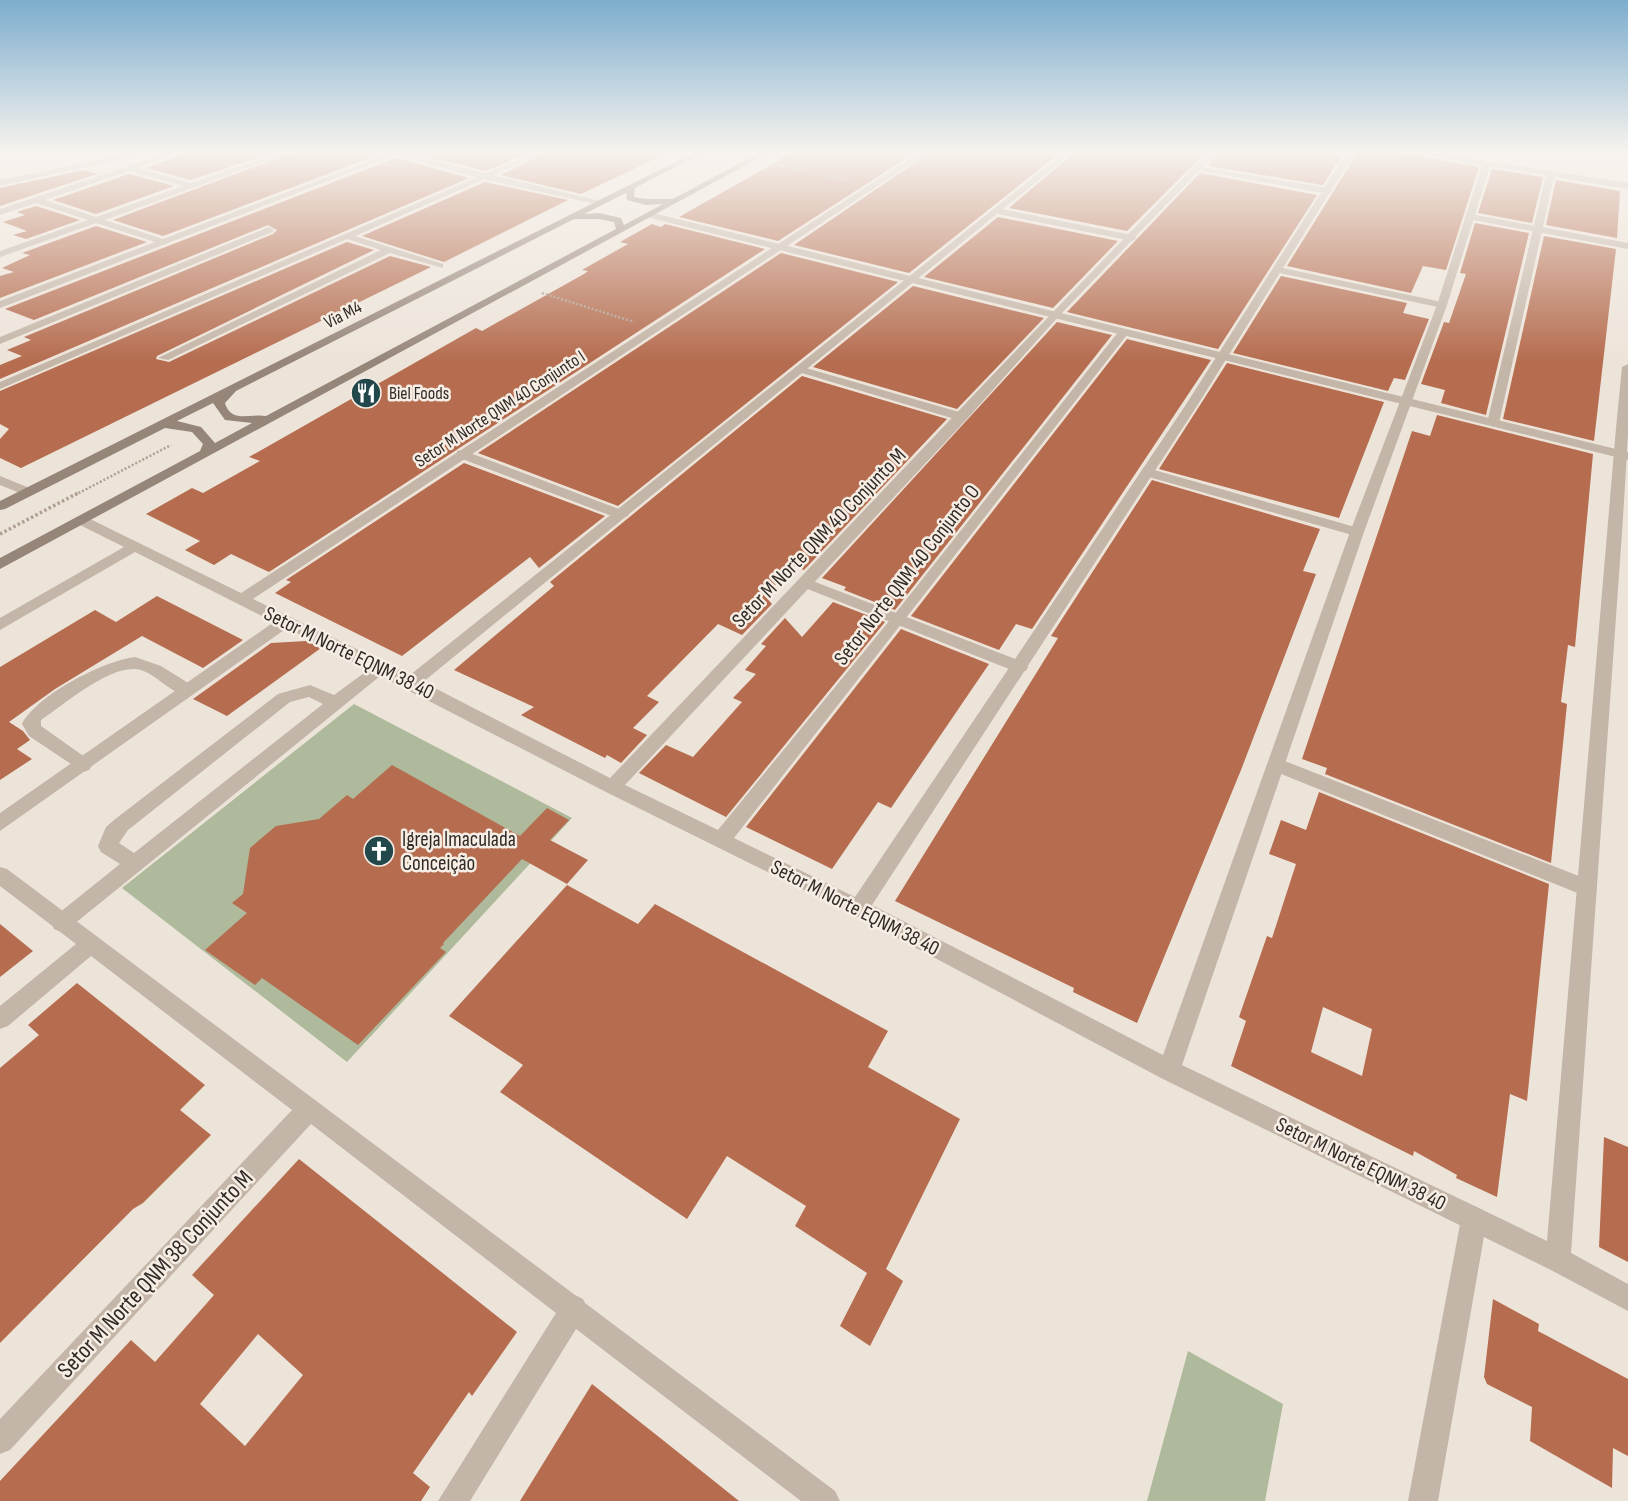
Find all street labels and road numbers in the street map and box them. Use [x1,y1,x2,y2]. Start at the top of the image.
street label: Via M4 [321,296,366,333]
street label: Setor M Norte QNM 40 Conjunto I [411,346,589,472]
street label: Setor M Norte QNM 40 Conjunto M [727,443,911,633]
street label: Setor Norte QNM 40 Conjunto O [829,480,985,670]
street label: Setor M Norte EQNM 38 40 [260,601,438,705]
street label: Setor M Norte EQNM 38 40 [766,855,944,961]
street label: Setor M Norte EQNM 38 40 [1272,1112,1450,1216]
street label: Setor M Norte QNM 38 Conjunto M [51,1164,259,1384]

